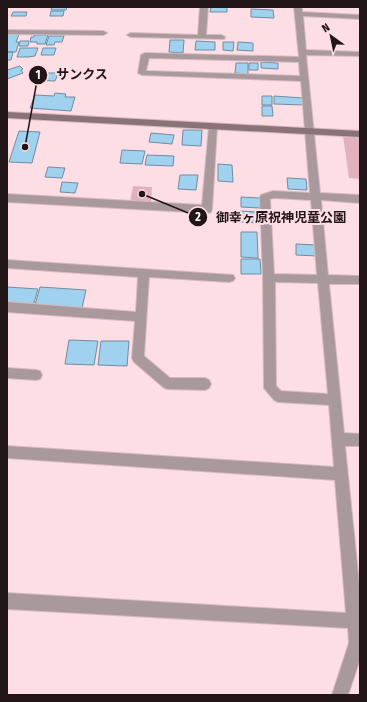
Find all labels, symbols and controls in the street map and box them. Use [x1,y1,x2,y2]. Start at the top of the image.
north arrow [311,16,351,56]
text: N [320,21,332,35]
callout: サンクス [28,62,116,87]
text: サンクス [56,67,108,82]
text: 1 [35,68,41,82]
callout: 御幸ヶ原祝神児童公園 [188,205,354,230]
text: 2 [194,210,201,224]
text: 御幸ヶ原祝神児童公園 [216,210,346,225]

